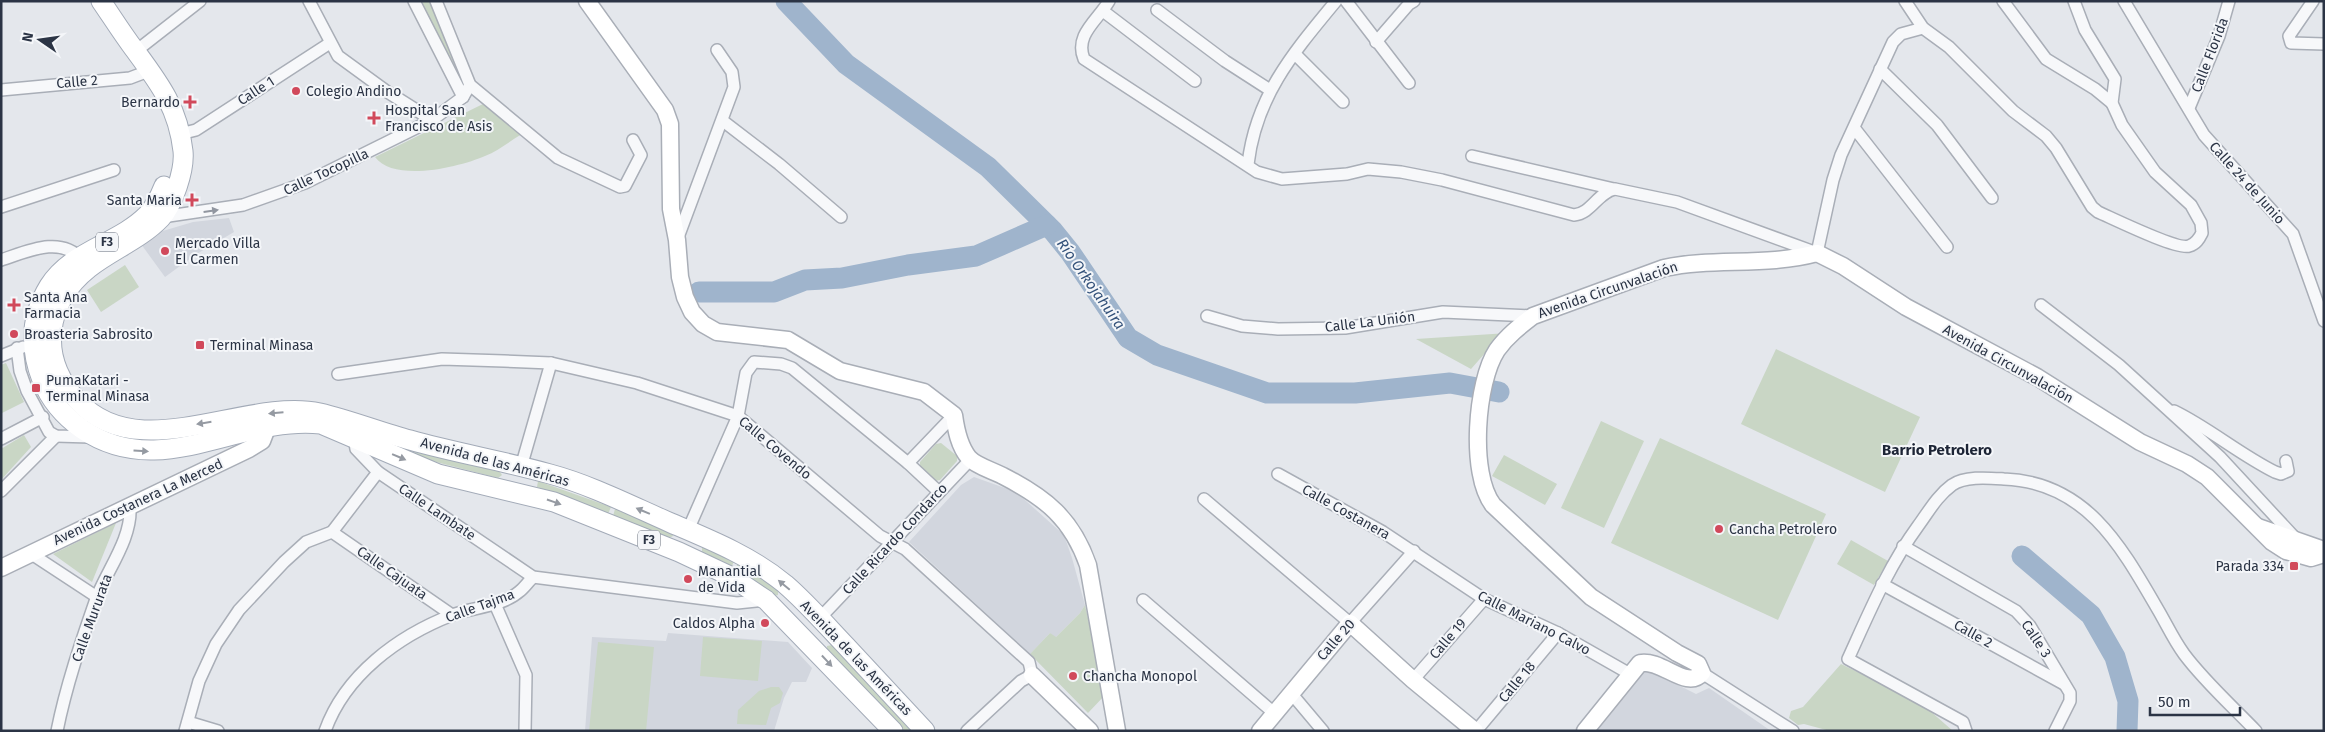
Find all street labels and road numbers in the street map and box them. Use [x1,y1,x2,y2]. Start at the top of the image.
street label: Calle Florida [2188,15,2232,95]
street label: Calle 2 [56,72,99,92]
street label: Calle 1 [234,73,278,109]
street label: Calle 24 de Junio [2206,138,2288,228]
street label: Calle Tocopilla [281,145,371,199]
road number: F3 [96,232,118,252]
street label: Avenida Circunvalación [1536,258,1680,322]
street label: Calle La Unión [1324,308,1416,336]
street label: Avenida Circunvalación [1940,321,2076,407]
street label: Calle Covendo [735,413,815,483]
street label: Avenida de las Américas [419,434,572,490]
street label: Avenida Costanera La Merced [50,455,226,549]
street label: Calle Lambate [395,480,479,544]
street label: Calle Ricardo Condarco [839,480,951,598]
street label: Calle Costanera [1299,481,1393,543]
road number: F3 [638,530,660,550]
street label: Calle Cajuata [354,542,430,604]
street label: Calle Mururata [68,572,116,664]
street label: Calle Tajma [443,586,517,626]
street label: Calle Mariano Calvo [1475,587,1593,659]
street label: Avenida de las Américas [797,597,916,719]
street label: Calle 19 [1426,615,1470,663]
street label: Calle 20 [1313,616,1359,664]
street label: Calle 2 [1951,616,1995,652]
street label: Calle 3 [2017,617,2055,661]
street label: Calle 18 [1495,658,1539,706]

